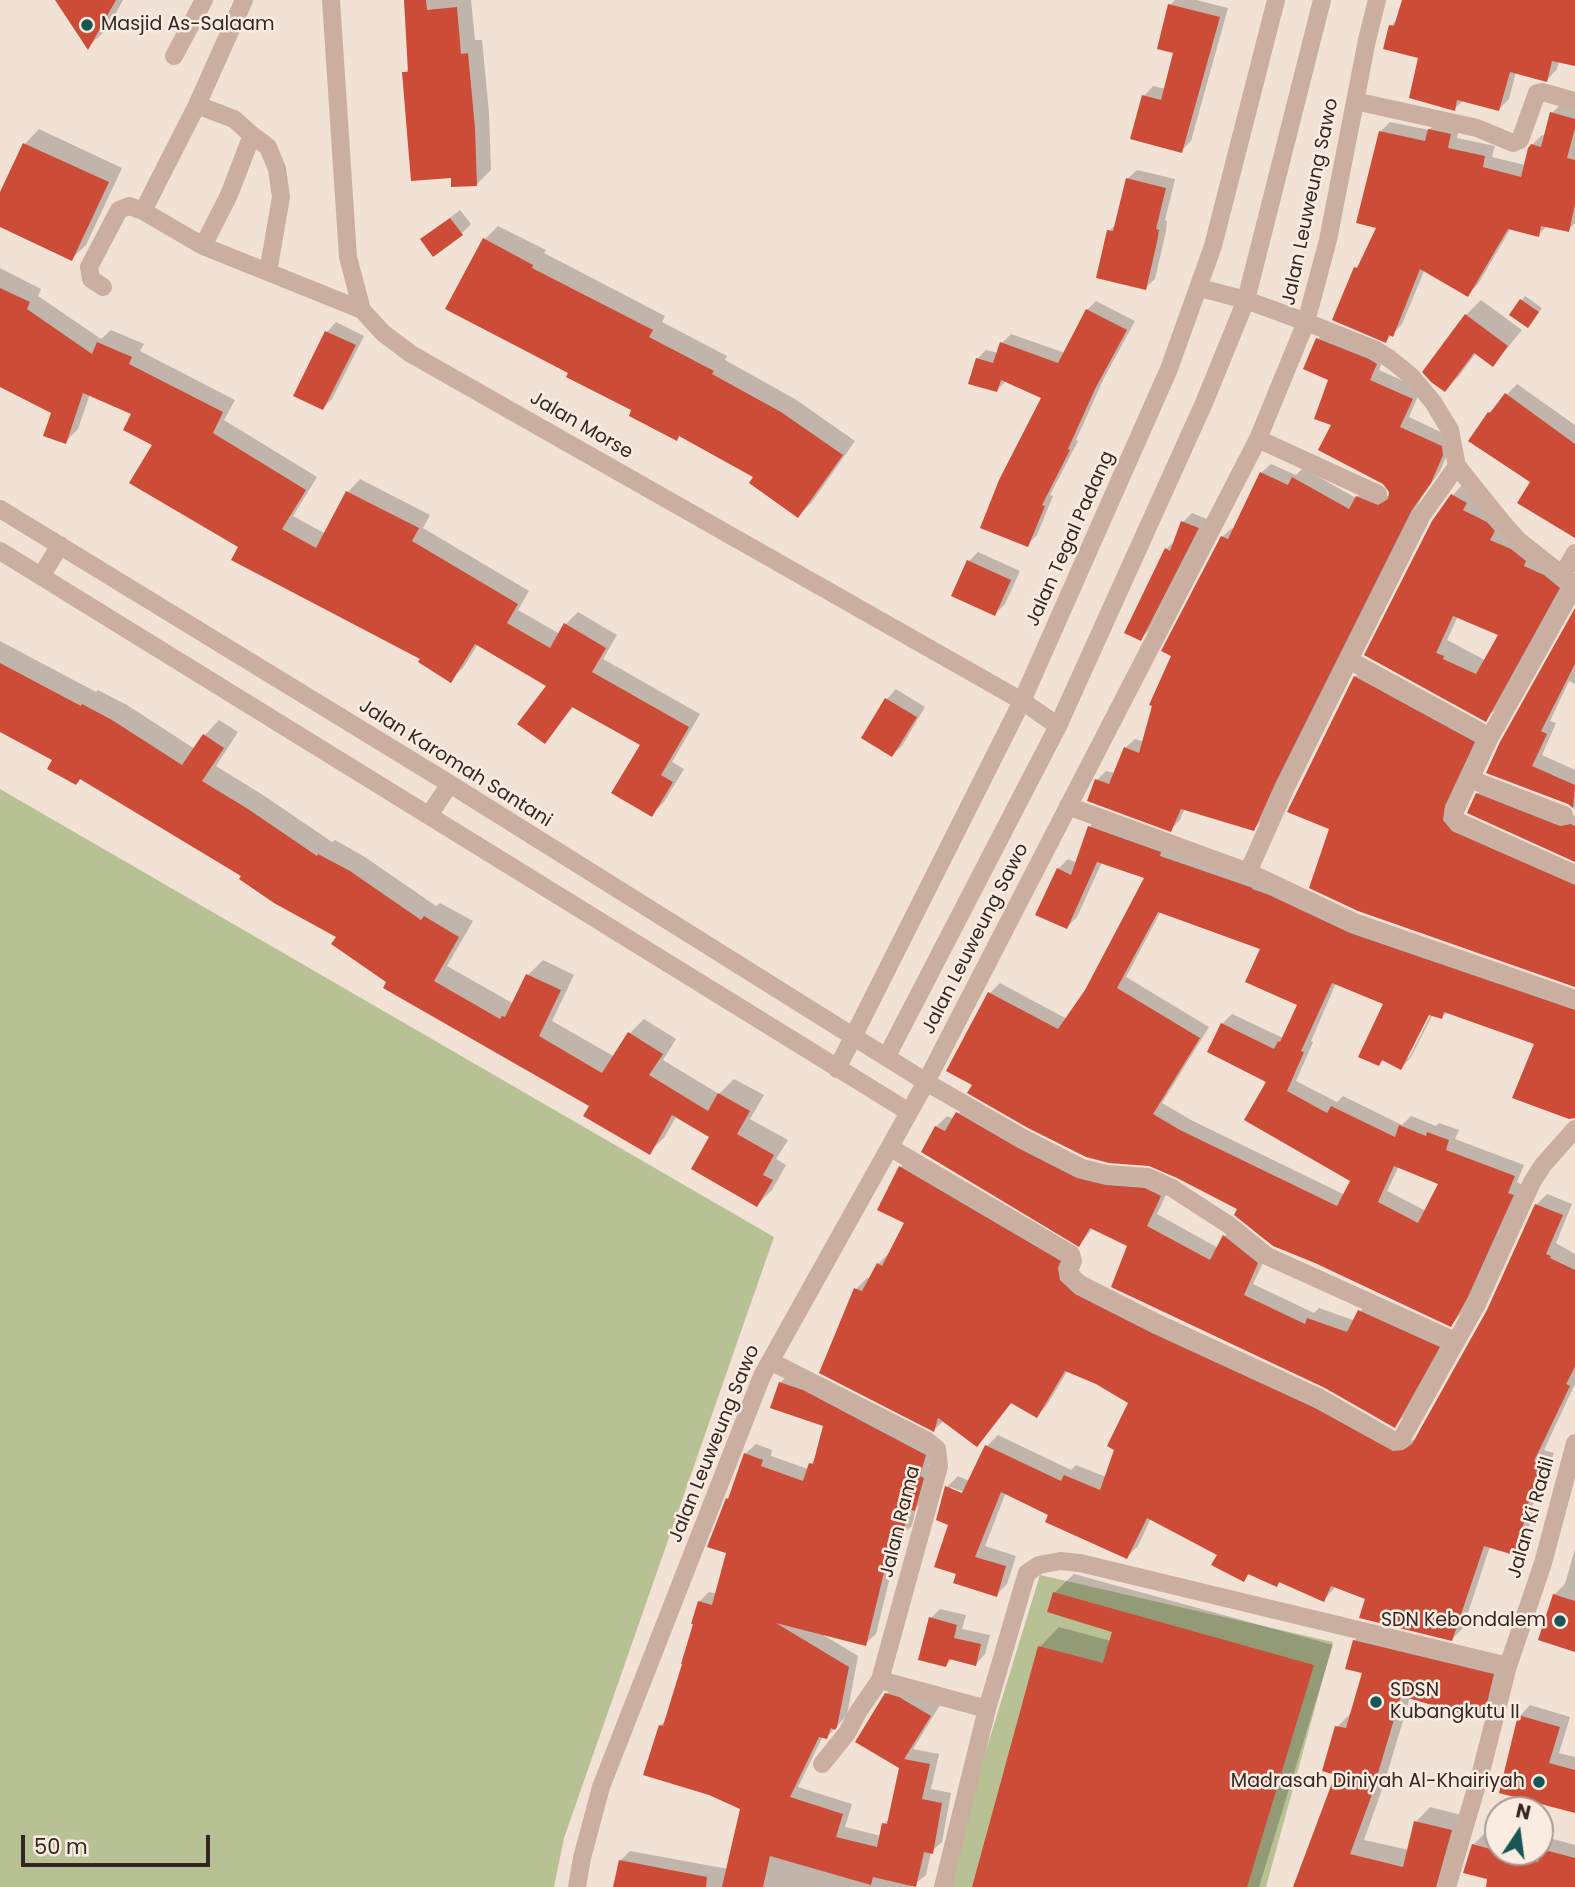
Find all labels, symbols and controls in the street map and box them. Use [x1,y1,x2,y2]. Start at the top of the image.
place label: Masjid As-Salaam [101,14,275,36]
marker: Masjid As-Salaam [79,17,95,33]
street label: Jalan Leuweung Sawo [1278,96,1344,308]
street label: Jalan Morse [526,387,636,465]
street label: Jalan Tegal Padang [1022,448,1120,630]
street label: Jalan Karomah Santani [354,695,556,833]
street label: Jalan Leuweung Sawo [918,840,1034,1038]
street label: Jalan Leuweung Sawo [665,1342,765,1546]
street label: Jalan Ki Radil [1504,1455,1560,1581]
street label: Jalan Rama [876,1464,926,1580]
place label: SDN Kebondalem [1381,1610,1546,1632]
marker: SDN Kebondalem [1552,1613,1568,1629]
place label: SDSN Kubangkutu II [1390,1680,1520,1724]
marker: SDSN Kubangkutu II [1368,1694,1384,1710]
place label: Madrasah Diniyah Al-Khairiyah [1231,1771,1525,1793]
marker: Madrasah Diniyah Al-Khairiyah [1531,1774,1547,1790]
north arrow [1484,1796,1554,1866]
text: N [1513,1797,1533,1827]
scale bar [24,1820,214,1864]
text: 50 m [34,1832,88,1861]

